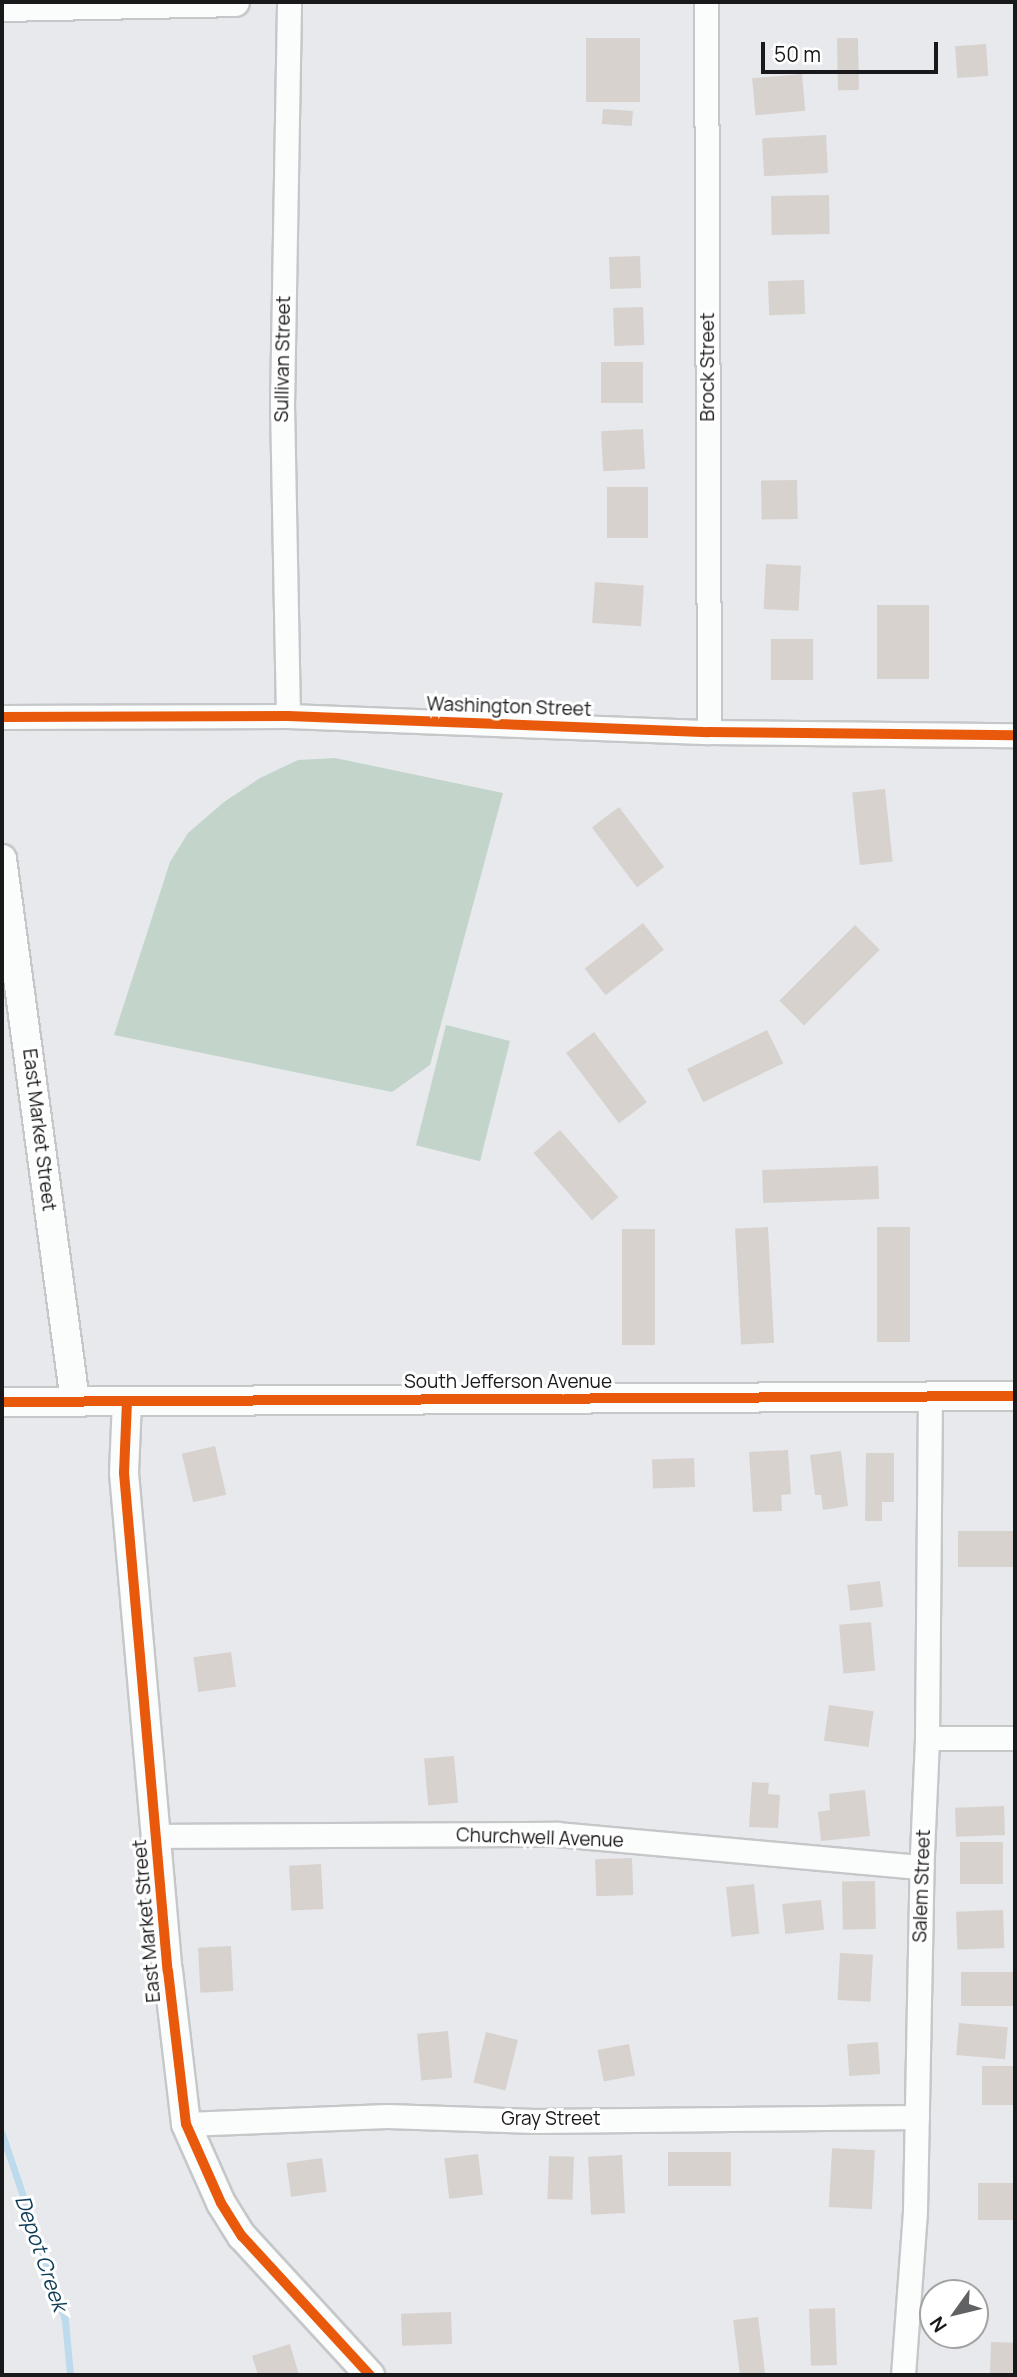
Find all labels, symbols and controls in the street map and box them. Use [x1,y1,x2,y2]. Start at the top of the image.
scale bar [765,28,942,72]
text: 50 m [774,40,821,68]
street label: Sullivan Street [270,295,296,423]
street label: Brock Street [697,312,719,422]
street label: Washington Street [426,693,592,721]
street label: East Market Street [18,1047,60,1213]
street label: South Jefferson Avenue [404,1371,612,1393]
street label: Churchwell Avenue [456,1824,624,1852]
street label: Salem Street [909,1829,935,1943]
street label: East Market Street [129,1838,165,2004]
street label: Gray Street [501,2108,601,2130]
water label: Depot Creek [10,2192,74,2314]
north arrow [919,2279,989,2349]
text: N [924,2312,953,2338]

